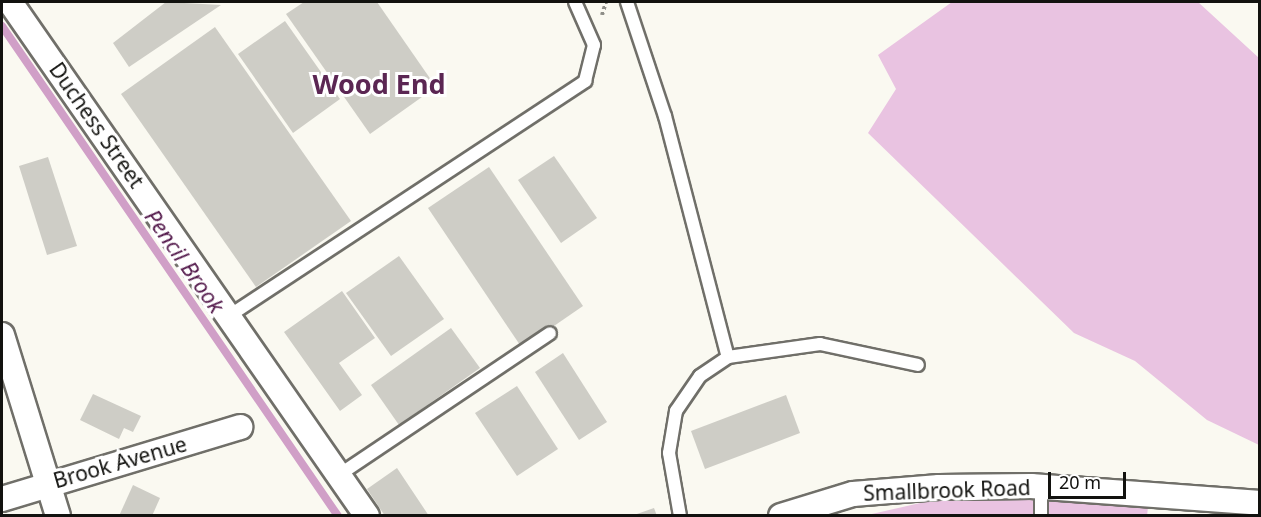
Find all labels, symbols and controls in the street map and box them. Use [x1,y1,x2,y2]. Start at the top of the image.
street label: Duchess Street [44,57,150,193]
district label: Wood End [312,68,446,100]
water label: Pencil Brook [140,204,230,318]
street label: Brook Avenue [50,431,190,493]
scale bar [1051,460,1129,498]
text: 20 m [1059,470,1101,494]
street label: Smallbrook Road [863,474,1031,506]

